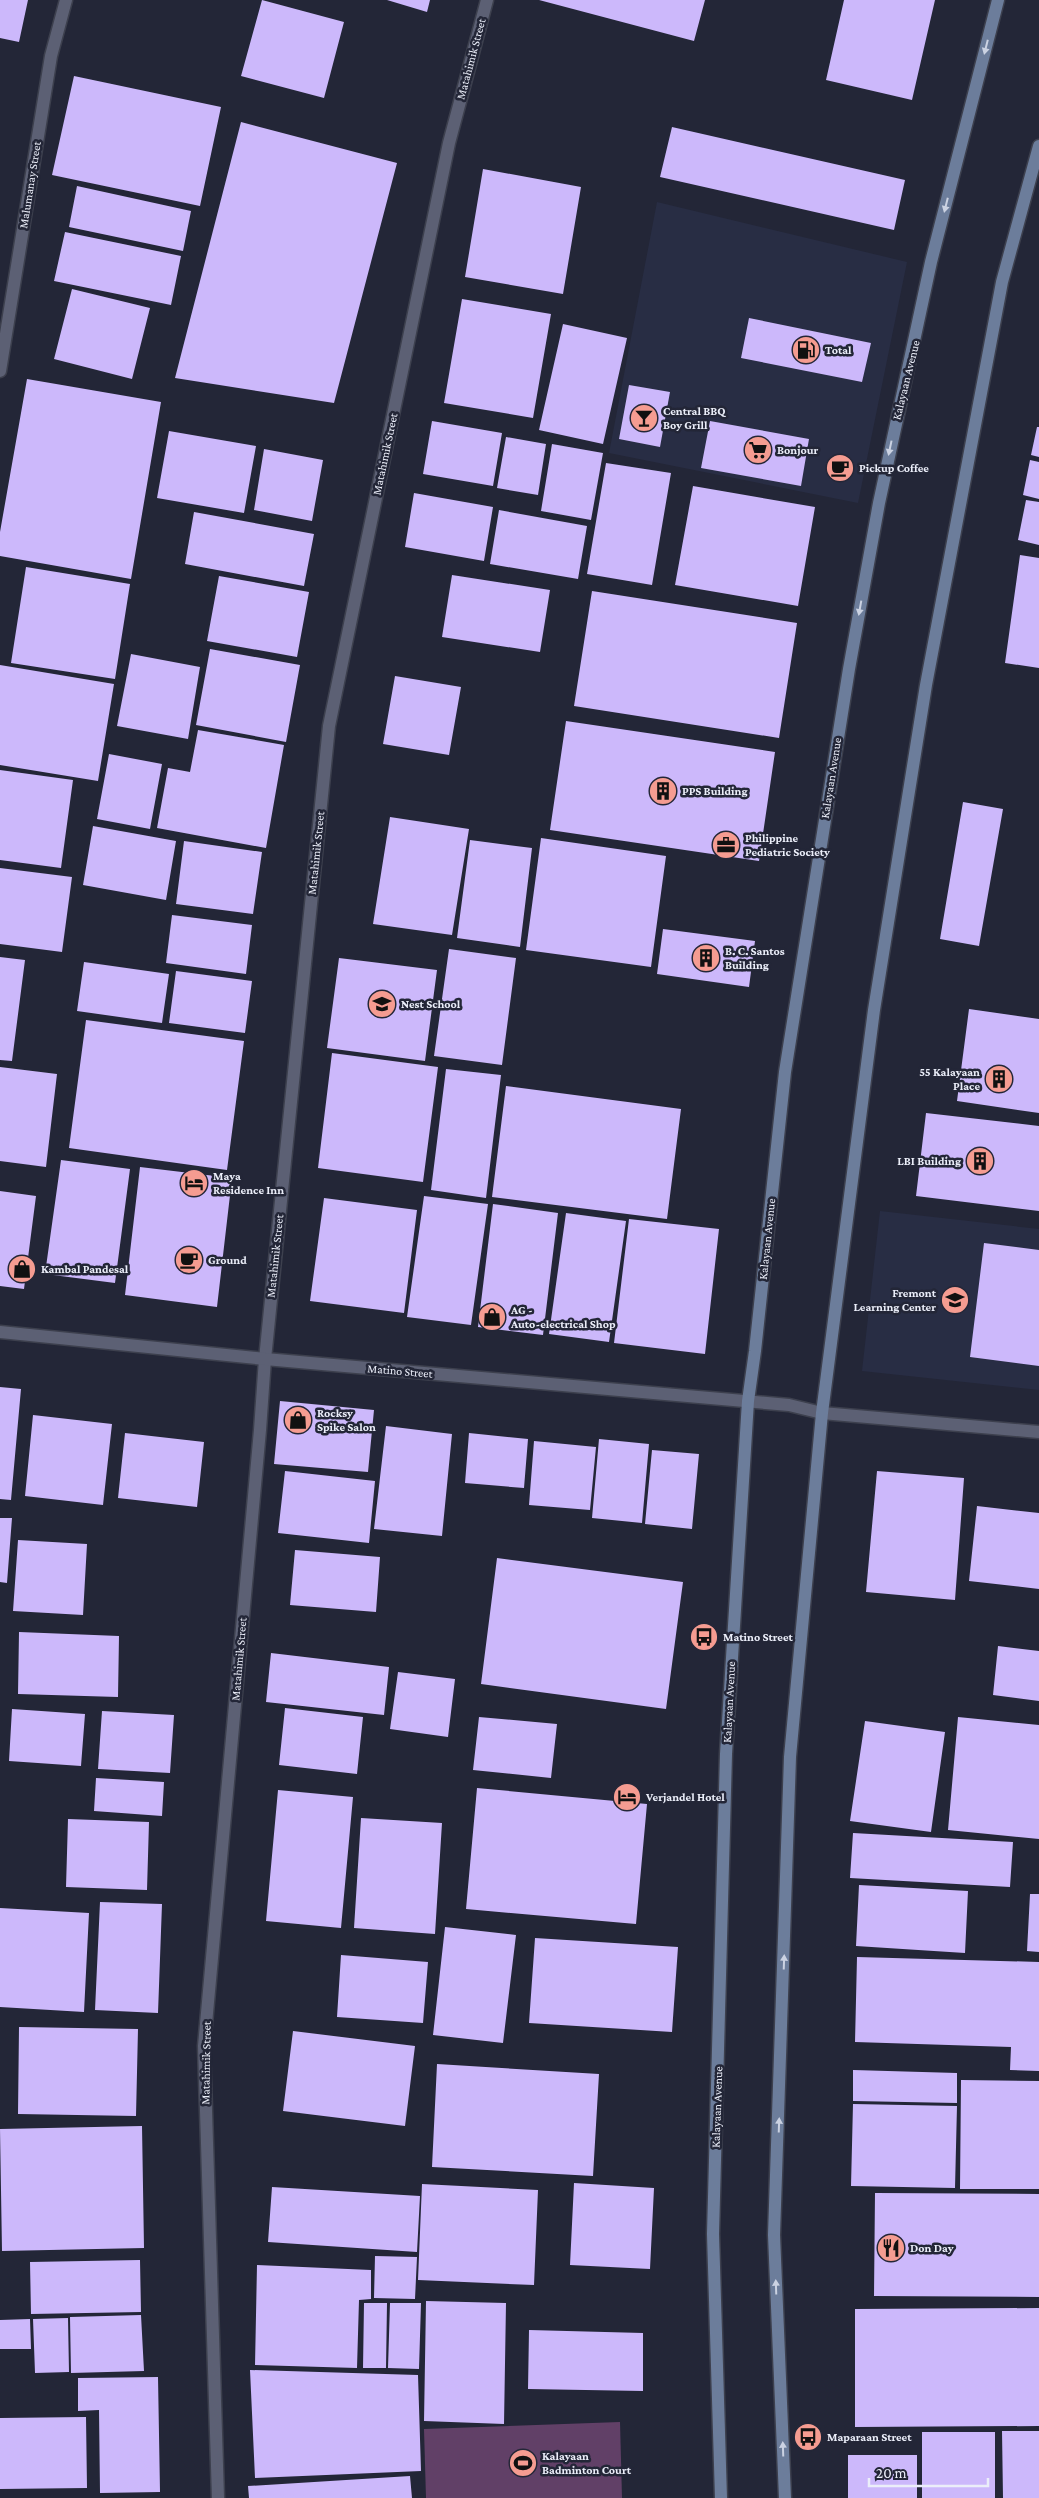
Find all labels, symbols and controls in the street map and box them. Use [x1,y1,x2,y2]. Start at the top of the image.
street label: Matahimik Street [453,16,489,101]
one-way arrow [981,40,989,55]
street label: Malumanay Street [16,139,44,230]
one-way arrow [942,197,950,212]
fuel station icon: Total [791,335,821,365]
street label: Kalayaan Avenue [889,339,923,421]
place label: Total [825,343,852,357]
bar icon: Central BBQ Boy Grill [629,403,659,433]
place label: Central BBQ Boy Grill [663,404,726,432]
street label: Matahimik Street [369,411,401,496]
supermarket icon: Bonjour [743,435,773,465]
one-way arrow [886,441,894,456]
place label: Bonjour [777,443,819,457]
cafe icon: Pickup Coffee [825,453,855,483]
place label: Pickup Coffee [859,461,929,475]
one-way arrow [856,601,864,616]
street label: Kalayaan Avenue [818,737,844,819]
building icon: PPS Building [648,776,678,806]
place label: PPS Building [682,784,747,798]
street label: Matahimik Street [305,810,327,895]
office icon: Philippine Pediatric Society [711,830,741,860]
place label: Philippine Pediatric Society [745,831,830,859]
building icon: B. C. Santos Building [691,943,721,973]
place label: B. C. Santos Building [725,944,785,972]
school or university icon: Nest School [367,989,397,1019]
place label: Nest School [401,997,461,1011]
building icon: 55 Kalayaan Place [984,1064,1014,1094]
place label: 55 Kalayaan Place [919,1065,980,1093]
building icon: LBI Building [965,1146,995,1176]
place label: LBI Building [897,1154,961,1168]
hotel icon: Maya Residence Inn [179,1168,209,1198]
place label: Maya Residence Inn [213,1169,284,1197]
street label: Kalayaan Avenue [756,1198,778,1280]
street label: Matahimik Street [264,1213,286,1298]
cafe icon: Ground [174,1245,204,1275]
place label: Ground [208,1253,247,1267]
shop icon: Kambal Pandesal [7,1254,37,1284]
place label: Kambal Pandesal [41,1262,129,1276]
school or university icon: Fremont Learning Center [940,1285,970,1315]
place label: Fremont Learning Center [853,1286,937,1314]
shop icon: AG - Auto-electrical Shop [477,1302,507,1332]
place label: AG - Auto-electrical Shop [510,1303,616,1331]
street label: Matino Street [367,1361,434,1381]
shop icon: Rocksy Spike Salon [283,1405,313,1435]
place label: Rocksy Spike Salon [317,1406,376,1434]
street label: Matahimik Street [228,1616,250,1701]
bus stop icon: Matino Street [689,1622,719,1652]
place label: Matino Street [723,1630,794,1644]
street label: Kalayaan Avenue [720,1661,738,1743]
hotel icon: Verjandel Hotel [612,1782,642,1812]
place label: Verjandel Hotel [645,1790,725,1804]
one-way arrow [780,1954,788,1970]
street label: Matahimik Street [198,2020,214,2105]
street label: Kalayaan Avenue [709,2066,725,2148]
one-way arrow [775,2116,783,2132]
restaurant icon: Don Day [876,2233,906,2263]
place label: Don Day [910,2241,954,2255]
one-way arrow [772,2279,780,2295]
bus stop icon: Maparaan Street [793,2422,823,2452]
place label: Maparaan Street [827,2430,912,2444]
one-way arrow [778,2441,786,2457]
sports icon: Kalayaan Badminton Court [508,2448,538,2478]
place label: Kalayaan Badminton Court [542,2449,632,2477]
scale bar [869,2456,988,2488]
text: 20 m [876,2465,907,2481]

